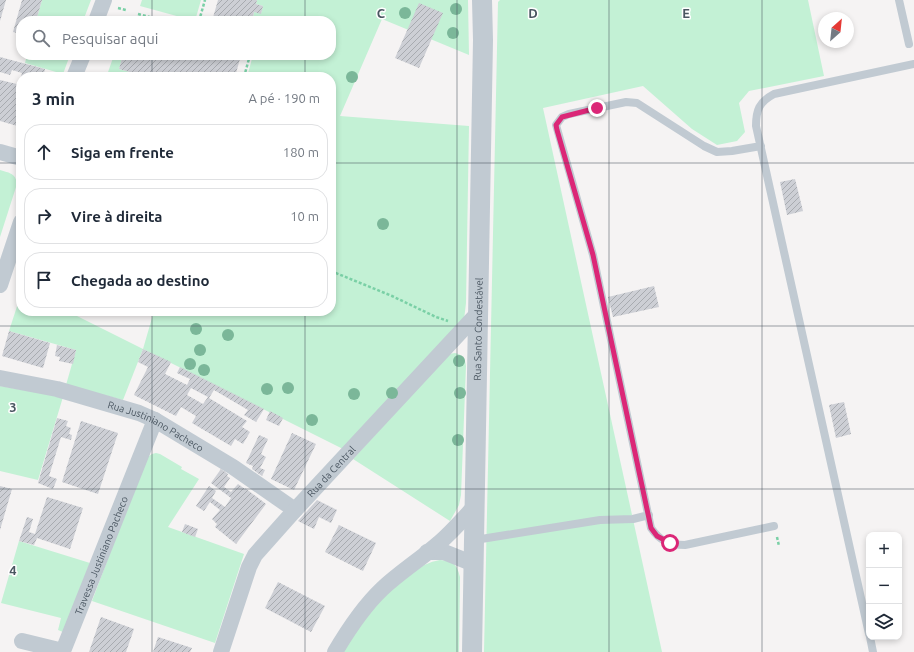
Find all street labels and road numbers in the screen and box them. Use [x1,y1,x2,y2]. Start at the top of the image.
street label: Rua Santo Condestável [472,277,485,381]
street label: Rua Justiniano Pacheco [106,399,205,454]
street label: Rua da Central [305,444,358,499]
street label: Travessa Justiniano Pacheco [73,495,130,617]

